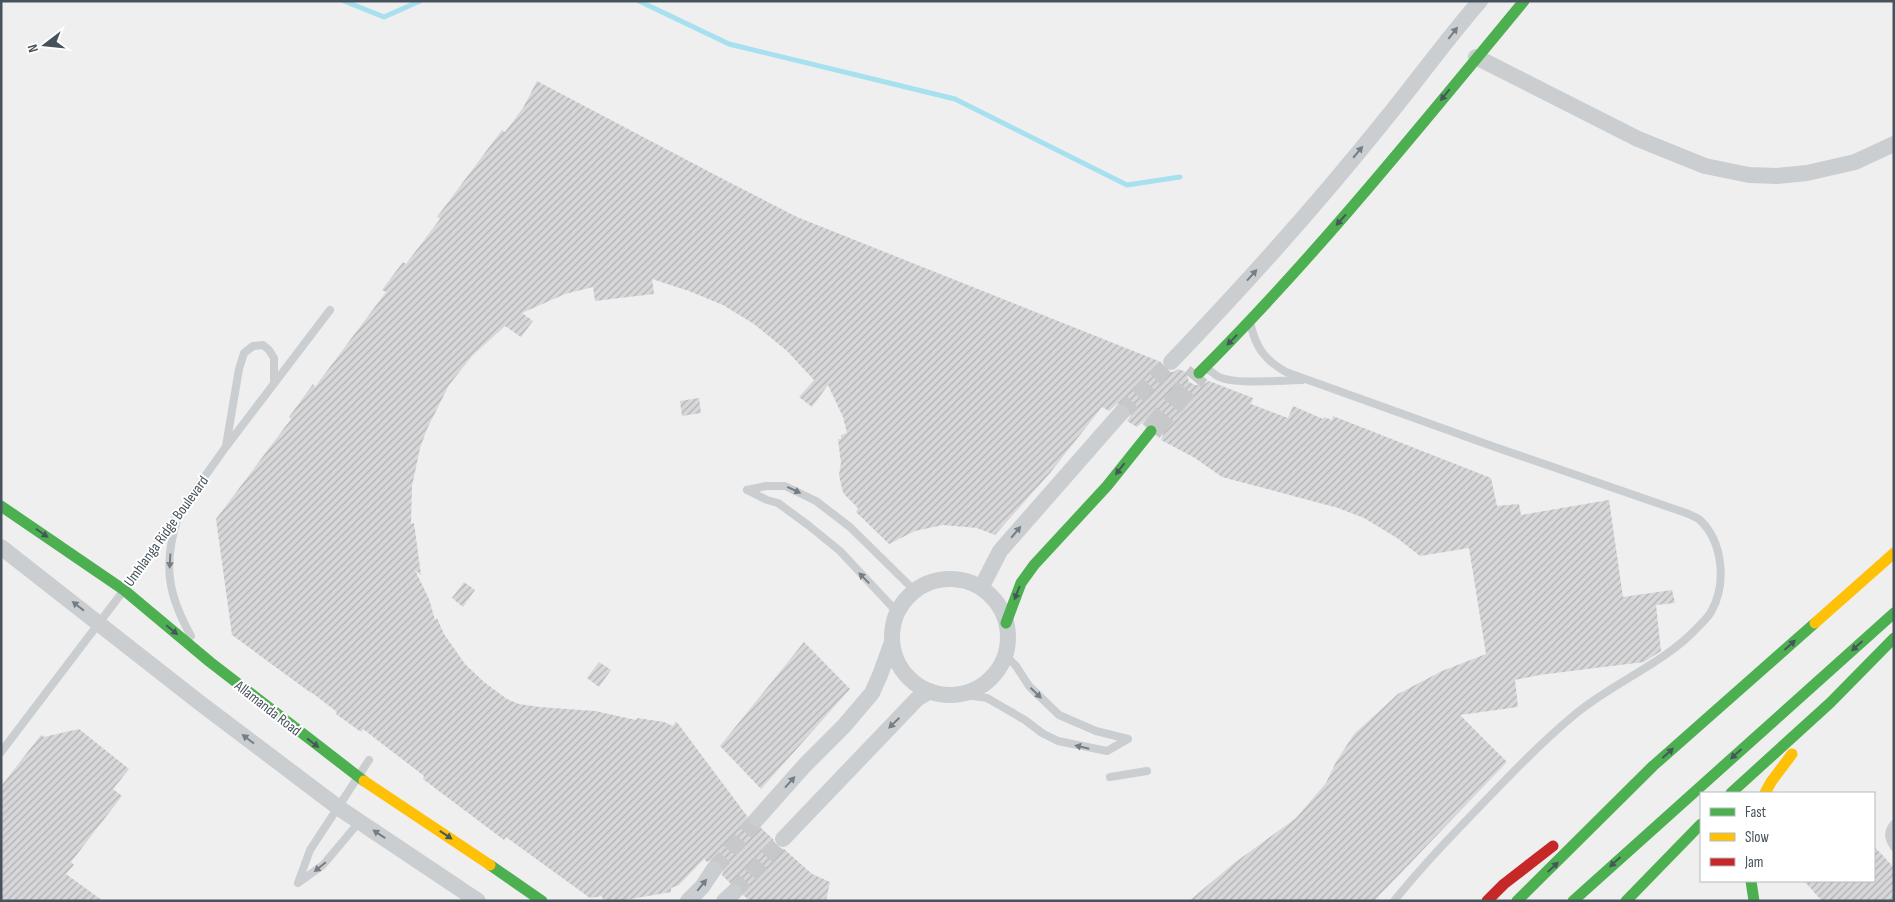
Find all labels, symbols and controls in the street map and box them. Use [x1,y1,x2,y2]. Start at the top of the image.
north arrow [20,20,70,70]
one-way arrow [1448,27,1459,40]
text: N [24,43,42,54]
one-way arrow [1440,88,1451,101]
one-way arrow [1353,146,1364,159]
one-way arrow [1336,214,1347,227]
one-way arrow [1246,270,1258,282]
one-way arrow [1226,334,1238,346]
one-way arrow [1115,462,1126,475]
street label: Umhlanga Ridge Boulevard [120,472,213,590]
one-way arrow [787,486,801,494]
one-way arrow [1010,526,1021,538]
one-way arrow [35,528,49,538]
one-way arrow [165,554,173,570]
one-way arrow [858,572,870,584]
one-way arrow [1013,586,1021,601]
one-way arrow [72,601,85,612]
one-way arrow [166,624,178,635]
one-way arrow [1783,639,1795,651]
one-way arrow [1851,640,1864,651]
street label: Allamanda Road [230,676,305,740]
one-way arrow [1030,687,1042,699]
one-way arrow [888,717,900,729]
one-way arrow [241,734,255,744]
one-way arrow [306,737,319,748]
one-way arrow [1075,743,1090,751]
one-way arrow [1661,747,1673,759]
one-way arrow [1729,748,1742,759]
one-way arrow [784,777,796,789]
legend [1700,792,1875,882]
text: Fast [1745,803,1767,822]
text: Slow [1745,828,1769,847]
one-way arrow [372,830,386,839]
one-way arrow [440,830,453,840]
text: Jam [1744,853,1763,872]
one-way arrow [1609,856,1621,868]
one-way arrow [1546,861,1558,873]
one-way arrow [313,862,326,873]
one-way arrow [697,879,708,892]

